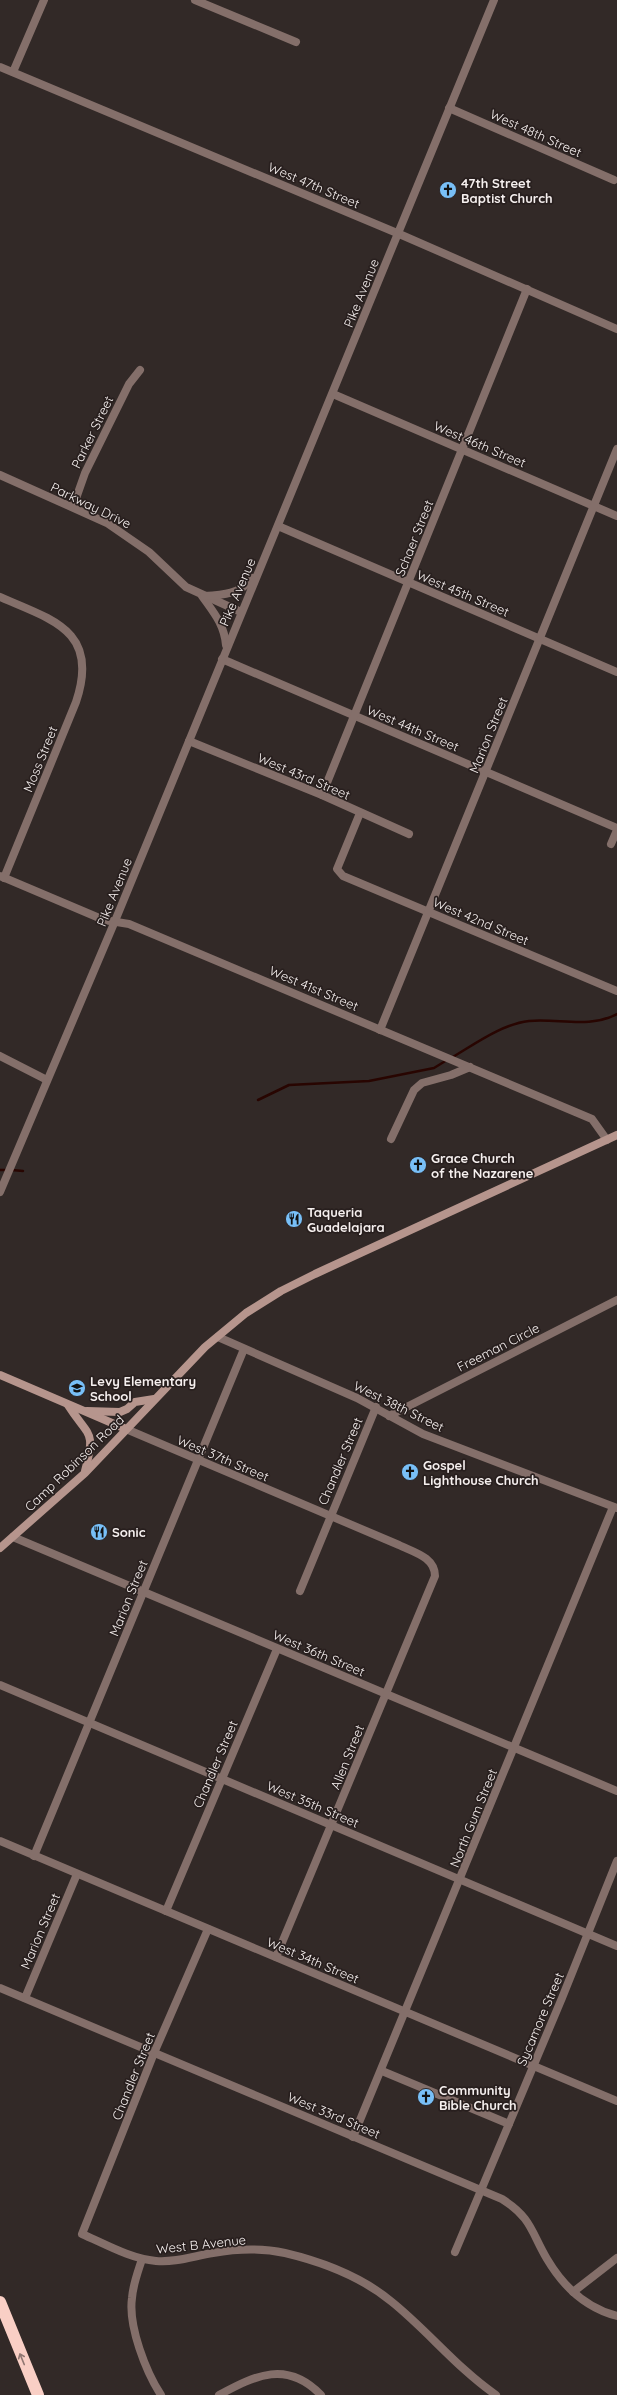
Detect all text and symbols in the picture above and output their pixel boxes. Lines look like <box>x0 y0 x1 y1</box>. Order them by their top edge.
street label: West 48th Street <box>488 106 584 160</box>
street label: West 47th Street <box>266 159 362 211</box>
place label: 47th Street Baptist Church <box>461 175 553 206</box>
church icon: 47th Street Baptist Church <box>438 180 458 200</box>
street label: Pike Avenue <box>340 256 382 330</box>
street label: Parker Street <box>68 393 116 471</box>
street label: West 46th Street <box>432 417 528 471</box>
street label: Parkway Drive <box>48 479 134 531</box>
street label: Schaer Street <box>391 498 437 578</box>
street label: Pike Avenue <box>215 555 259 629</box>
street label: West 45th Street <box>414 566 512 620</box>
street label: Marion Street <box>465 695 511 775</box>
street label: West 44th Street <box>365 701 461 755</box>
street label: Moss Street <box>19 724 61 794</box>
street label: West 43rd Street <box>255 749 353 803</box>
street label: Pike Avenue <box>93 855 135 929</box>
street label: West 42nd Street <box>431 894 531 948</box>
street label: West 41st Street <box>267 962 361 1014</box>
place label: Grace Church of the Nazarene <box>431 1150 534 1181</box>
church icon: Grace Church of the Nazarene <box>408 1155 428 1175</box>
place label: Taqueria Guadelajara <box>307 1204 385 1235</box>
restaurant icon: Taqueria Guadelajara <box>284 1209 304 1229</box>
street label: Freeman Circle <box>454 1319 542 1375</box>
place label: Levy Elementary School <box>90 1373 196 1404</box>
street label: West 38th Street <box>351 1377 447 1435</box>
school or university icon: Levy Elementary School <box>67 1378 87 1398</box>
street label: Camp Robinson Road <box>21 1412 127 1514</box>
street label: Chandler Street <box>314 1415 366 1507</box>
street label: West 37th Street <box>175 1431 271 1485</box>
place label: Gospel Lighthouse Church <box>423 1457 539 1488</box>
church icon: Gospel Lighthouse Church <box>400 1462 420 1482</box>
restaurant icon: Sonic <box>89 1522 109 1542</box>
place label: Sonic <box>112 1524 146 1540</box>
street label: Marion Street <box>105 1558 151 1638</box>
street label: West 36th Street <box>271 1626 367 1680</box>
street label: Chandler Street <box>189 1718 241 1810</box>
street label: Allen Street <box>327 1722 367 1792</box>
street label: North Gum Street <box>446 1766 500 1870</box>
street label: West 35th Street <box>265 1777 361 1831</box>
street label: Marion Street <box>17 1891 63 1971</box>
street label: West 34th Street <box>265 1933 361 1987</box>
street label: Sycamore Street <box>513 1970 567 2068</box>
street label: Chandler Street <box>108 2030 158 2122</box>
place label: Community Bible Church <box>439 2082 517 2113</box>
church icon: Community Bible Church <box>416 2087 436 2107</box>
street label: West 33rd Street <box>285 2088 383 2142</box>
street label: West B Avenue <box>155 2231 247 2257</box>
one-way arrow <box>17 2354 25 2366</box>

